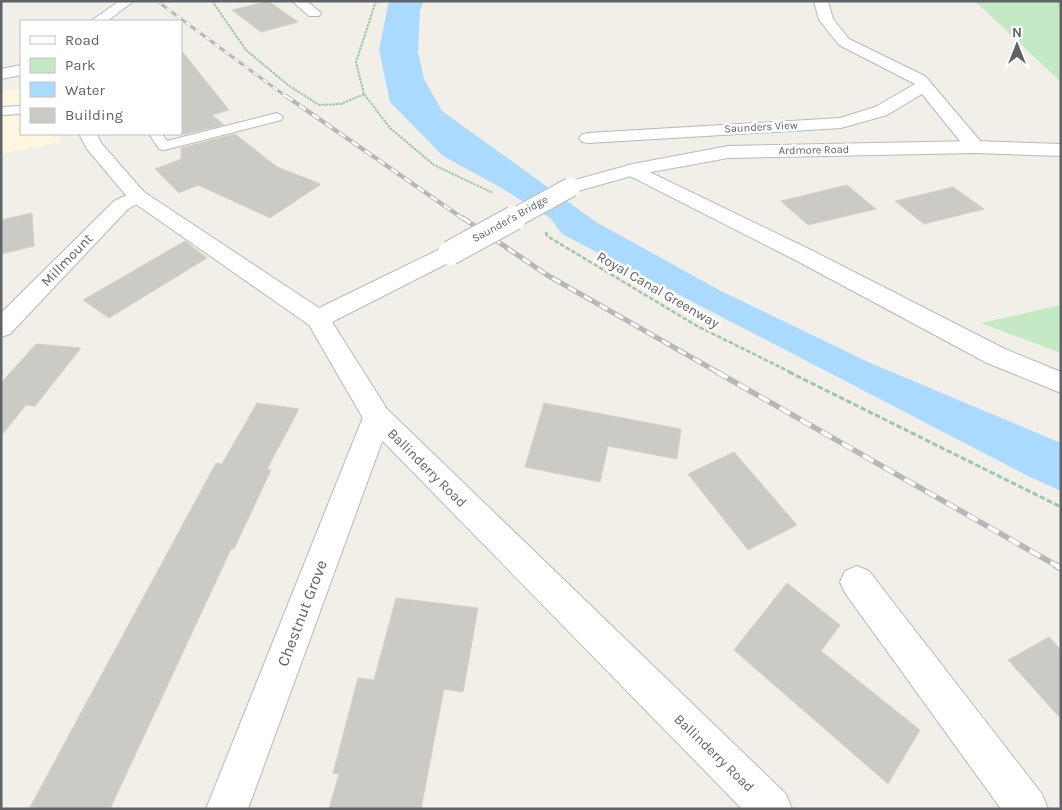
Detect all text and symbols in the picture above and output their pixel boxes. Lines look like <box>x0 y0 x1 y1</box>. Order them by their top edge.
legend <box>20 20 182 135</box>
north arrow <box>992 20 1042 70</box>
text: N <box>1012 24 1022 41</box>
text: Road <box>65 31 100 49</box>
text: Park <box>65 56 95 74</box>
text: Water <box>65 81 106 99</box>
text: Building <box>65 106 123 124</box>
street label: Saunders View <box>724 119 798 135</box>
street label: Ardmore Road <box>779 143 849 157</box>
street label: Saunder's Bridge <box>470 193 550 245</box>
street label: Millmount <box>38 230 96 290</box>
street label: Royal Canal Greenway <box>594 248 723 332</box>
street label: Ballinderry Road <box>384 425 470 511</box>
street label: Chestnut Grove <box>273 557 331 669</box>
street label: Ballinderry Road <box>670 711 758 795</box>

